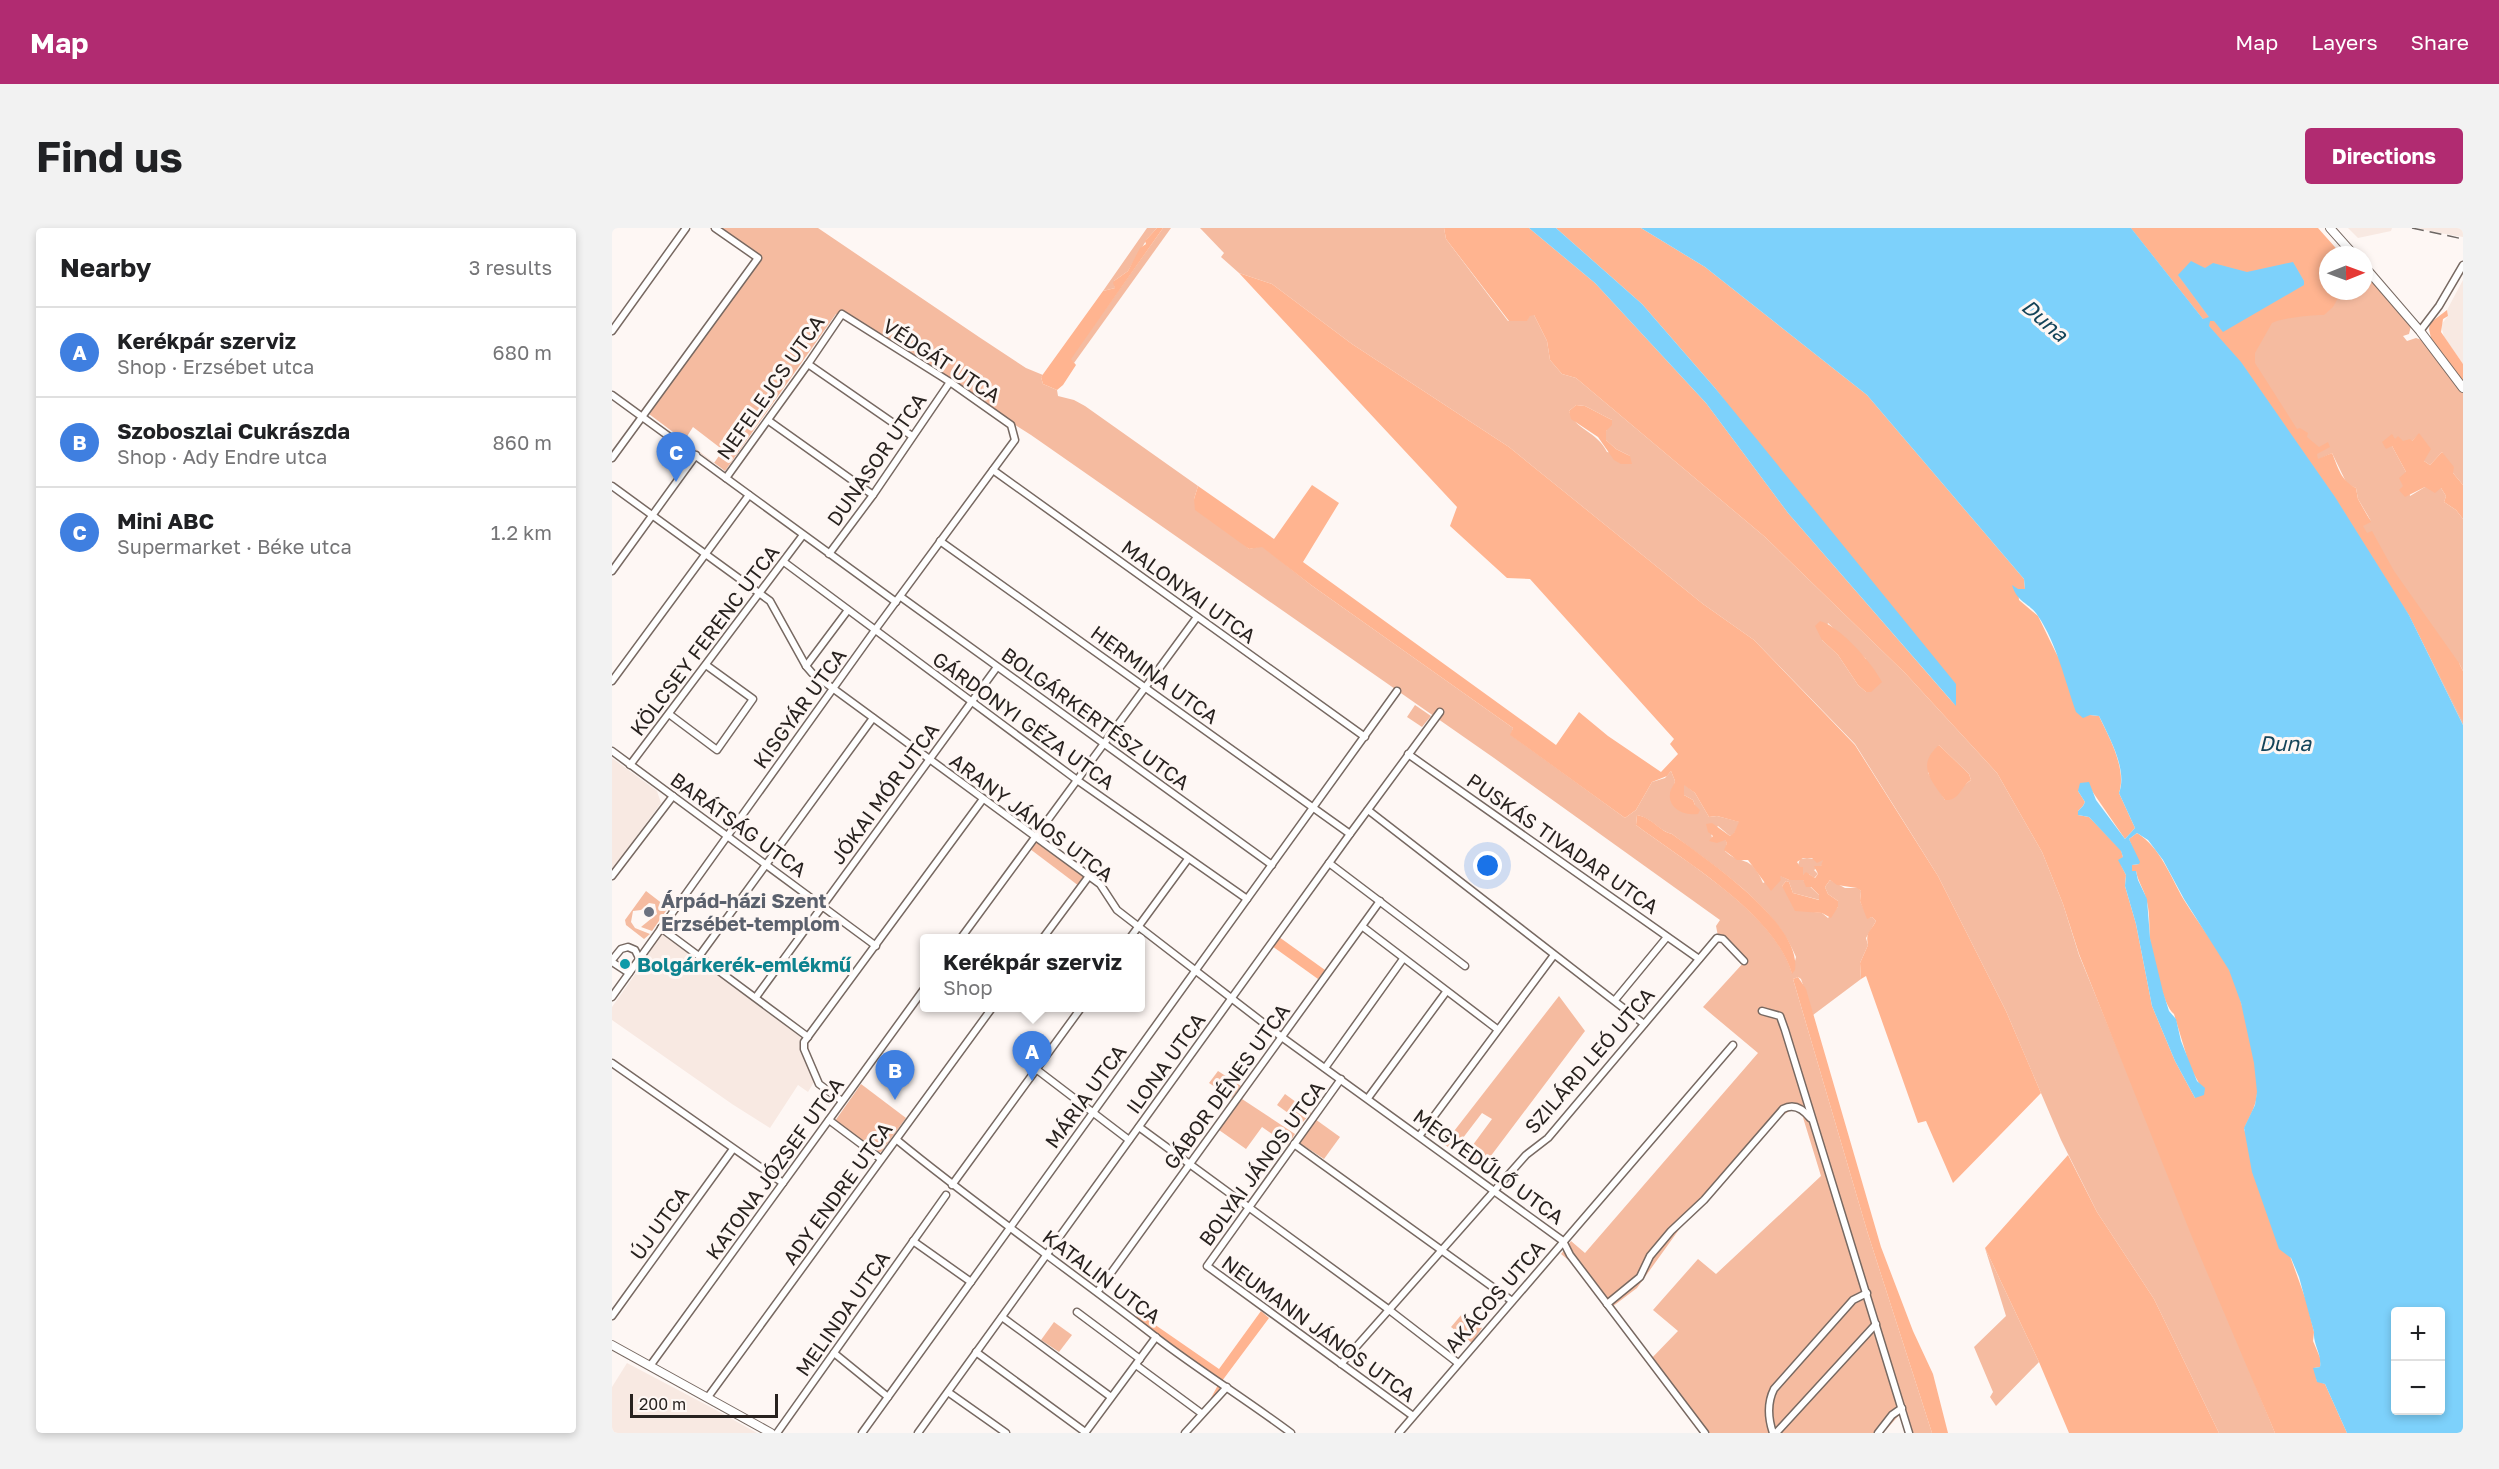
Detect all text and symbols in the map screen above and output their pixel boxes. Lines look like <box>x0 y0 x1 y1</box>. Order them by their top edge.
text: Map <box>30 26 88 59</box>
text: Map <box>2235 29 2278 55</box>
text: Layers <box>2311 29 2378 55</box>
text: Share <box>2411 29 2469 55</box>
button: Directions <box>2305 128 2463 184</box>
text: Find us <box>36 131 183 181</box>
north arrow <box>2319 246 2373 300</box>
text: Nearby <box>60 252 151 283</box>
text: 3 results <box>469 255 552 279</box>
water label: Duna <box>2017 293 2074 348</box>
street label: NEFELEJCS UTCA <box>711 310 829 464</box>
street label: VÉDGÁT UTCA <box>879 313 1005 407</box>
text: Kerékpár szerviz <box>117 327 296 354</box>
text: A <box>72 340 87 364</box>
text: 680 m <box>493 340 552 364</box>
text: Shop · Erzsébet utca <box>117 354 314 378</box>
street label: DUNASOR UTCA <box>821 388 931 530</box>
text: Szoboszlai Cukrászda <box>117 417 350 444</box>
text: B <box>72 430 87 454</box>
text: 860 m <box>493 430 552 454</box>
pin: C <box>656 432 696 482</box>
text: Shop · Ady Endre utca <box>117 444 327 468</box>
text: Mini ABC <box>117 507 214 534</box>
text: C <box>72 520 87 544</box>
text: 1.2 km <box>491 520 552 544</box>
text: Supermarket · Béke utca <box>117 534 352 558</box>
street label: MALONYAI UTCA <box>1117 534 1261 648</box>
street label: KÖLCSEY FERENC UTCA <box>625 540 783 740</box>
street label: HERMINA UTCA <box>1087 620 1223 728</box>
street label: BOLGÁRKERTÉSZ UTCA <box>997 642 1195 794</box>
street label: KISGYÁR UTCA <box>747 643 851 773</box>
street label: GÁRDONYI GÉZA UTCA <box>928 646 1120 794</box>
street label: JÓKAI MÓR UTCA <box>825 718 943 868</box>
water label: Duna <box>2259 730 2312 756</box>
street label: ARANY JÁNOS UTCA <box>946 748 1118 886</box>
street label: BARÁTSÁG UTCA <box>666 767 812 881</box>
street label: PUSKÁS TIVADAR UTCA <box>1463 768 1663 918</box>
your location <box>1473 851 1502 880</box>
place label: Árpád-házi Szent Erzsébet-templom <box>661 888 840 935</box>
marker: Árpád-házi Szent Erzsébet-templom <box>642 905 656 919</box>
popup <box>920 934 1145 1012</box>
text: Kerékpár szerviz <box>943 948 1122 975</box>
place label: Bolgárkerék-emlékmű <box>637 952 852 976</box>
marker: Bolgárkerék-emlékmű <box>618 957 632 971</box>
text: Shop <box>943 975 992 999</box>
street label: SZILÁRD LEÓ UTCA <box>1519 982 1659 1138</box>
street label: GÁBOR DÉNES UTCA <box>1158 999 1294 1173</box>
street label: ILONA UTCA <box>1120 1008 1210 1118</box>
pin: A <box>1012 1032 1052 1081</box>
street label: MÁRIA UTCA <box>1039 1040 1131 1152</box>
pin: B <box>876 1050 914 1100</box>
street label: KATONA JÓZSEF UTCA <box>700 1072 848 1264</box>
street label: BOLYAI JÁNOS UTCA <box>1193 1076 1329 1250</box>
street label: MEGYEDŰLŐ UTCA <box>1409 1103 1569 1229</box>
street label: ADY ENDRE UTCA <box>777 1117 897 1269</box>
street label: ÚJ UTCA <box>625 1182 693 1264</box>
street label: KATALIN UTCA <box>1038 1224 1166 1328</box>
street label: AKÁCOS UTCA <box>1439 1235 1549 1357</box>
street label: MELINDA UTCA <box>790 1246 894 1380</box>
street label: NEUMANN JÁNOS UTCA <box>1218 1250 1420 1406</box>
map controls <box>2391 1307 2445 1415</box>
button: + <box>2391 1307 2445 1361</box>
button: − <box>2391 1361 2445 1415</box>
scale bar <box>630 1391 778 1418</box>
text: 200 m <box>639 1394 686 1414</box>

